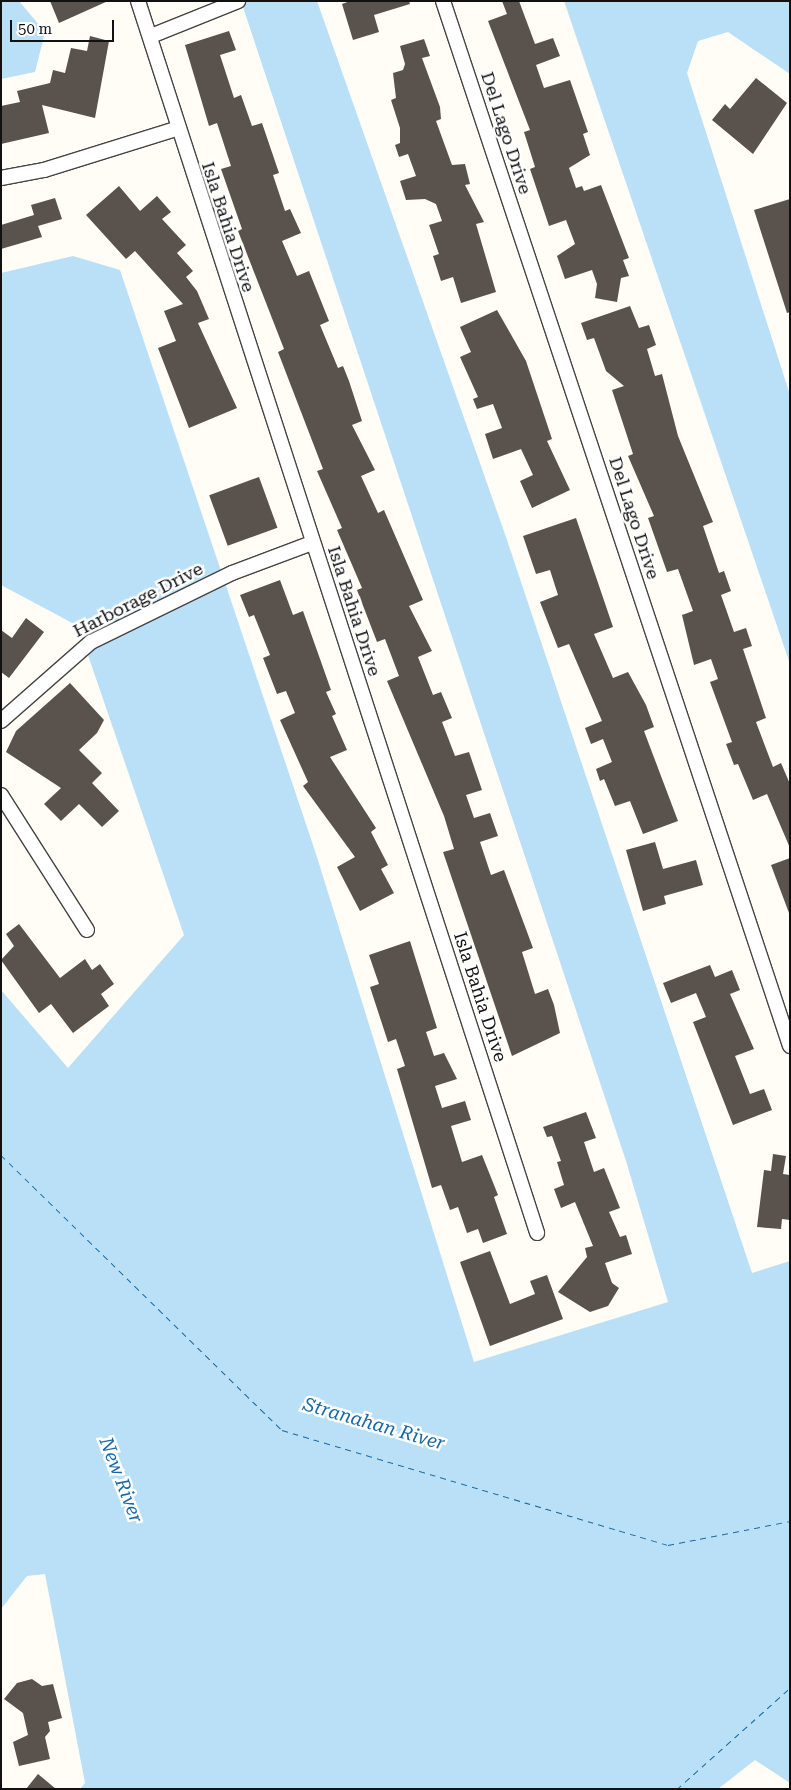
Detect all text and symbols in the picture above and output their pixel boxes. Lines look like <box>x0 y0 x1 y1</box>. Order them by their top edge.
scale bar <box>12 10 116 42</box>
text: 50 m <box>18 20 52 38</box>
street label: Del Lago Drive <box>476 69 536 197</box>
street label: Isla Bahia Drive <box>197 159 259 295</box>
street label: Del Lago Drive <box>604 454 664 582</box>
street label: Isla Bahia Drive <box>323 543 385 679</box>
street label: Harborage Drive <box>69 558 207 642</box>
street label: Isla Bahia Drive <box>449 929 511 1065</box>
water label: Stranahan River <box>301 1393 447 1455</box>
water label: New River <box>94 1434 148 1526</box>

